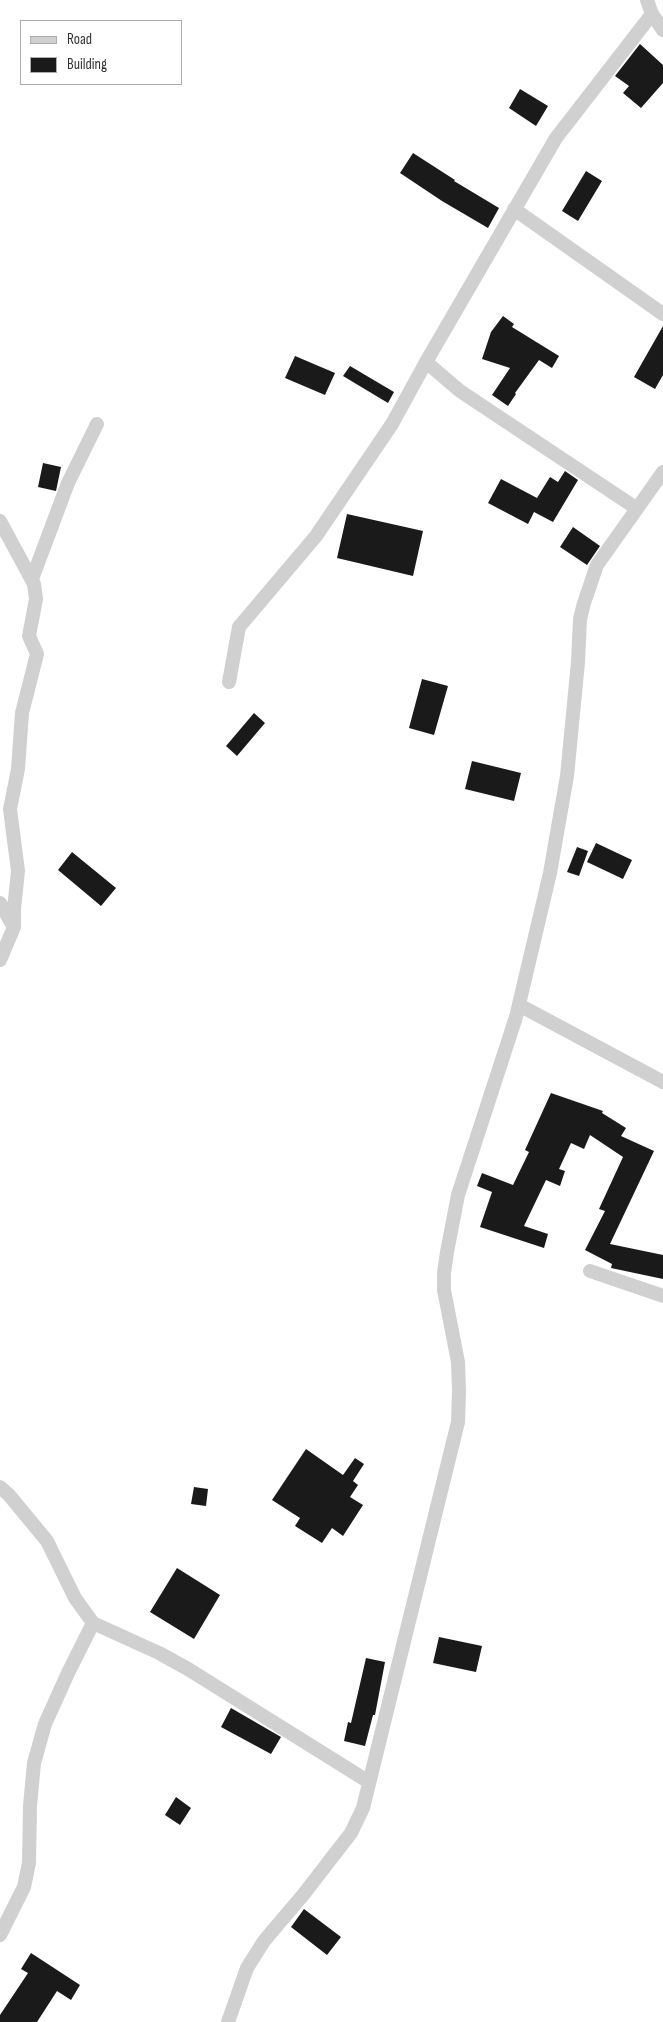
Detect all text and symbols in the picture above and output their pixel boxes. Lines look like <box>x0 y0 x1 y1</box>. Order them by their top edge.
legend <box>20 20 182 85</box>
text: Road <box>67 30 92 49</box>
text: Building <box>67 55 107 74</box>

